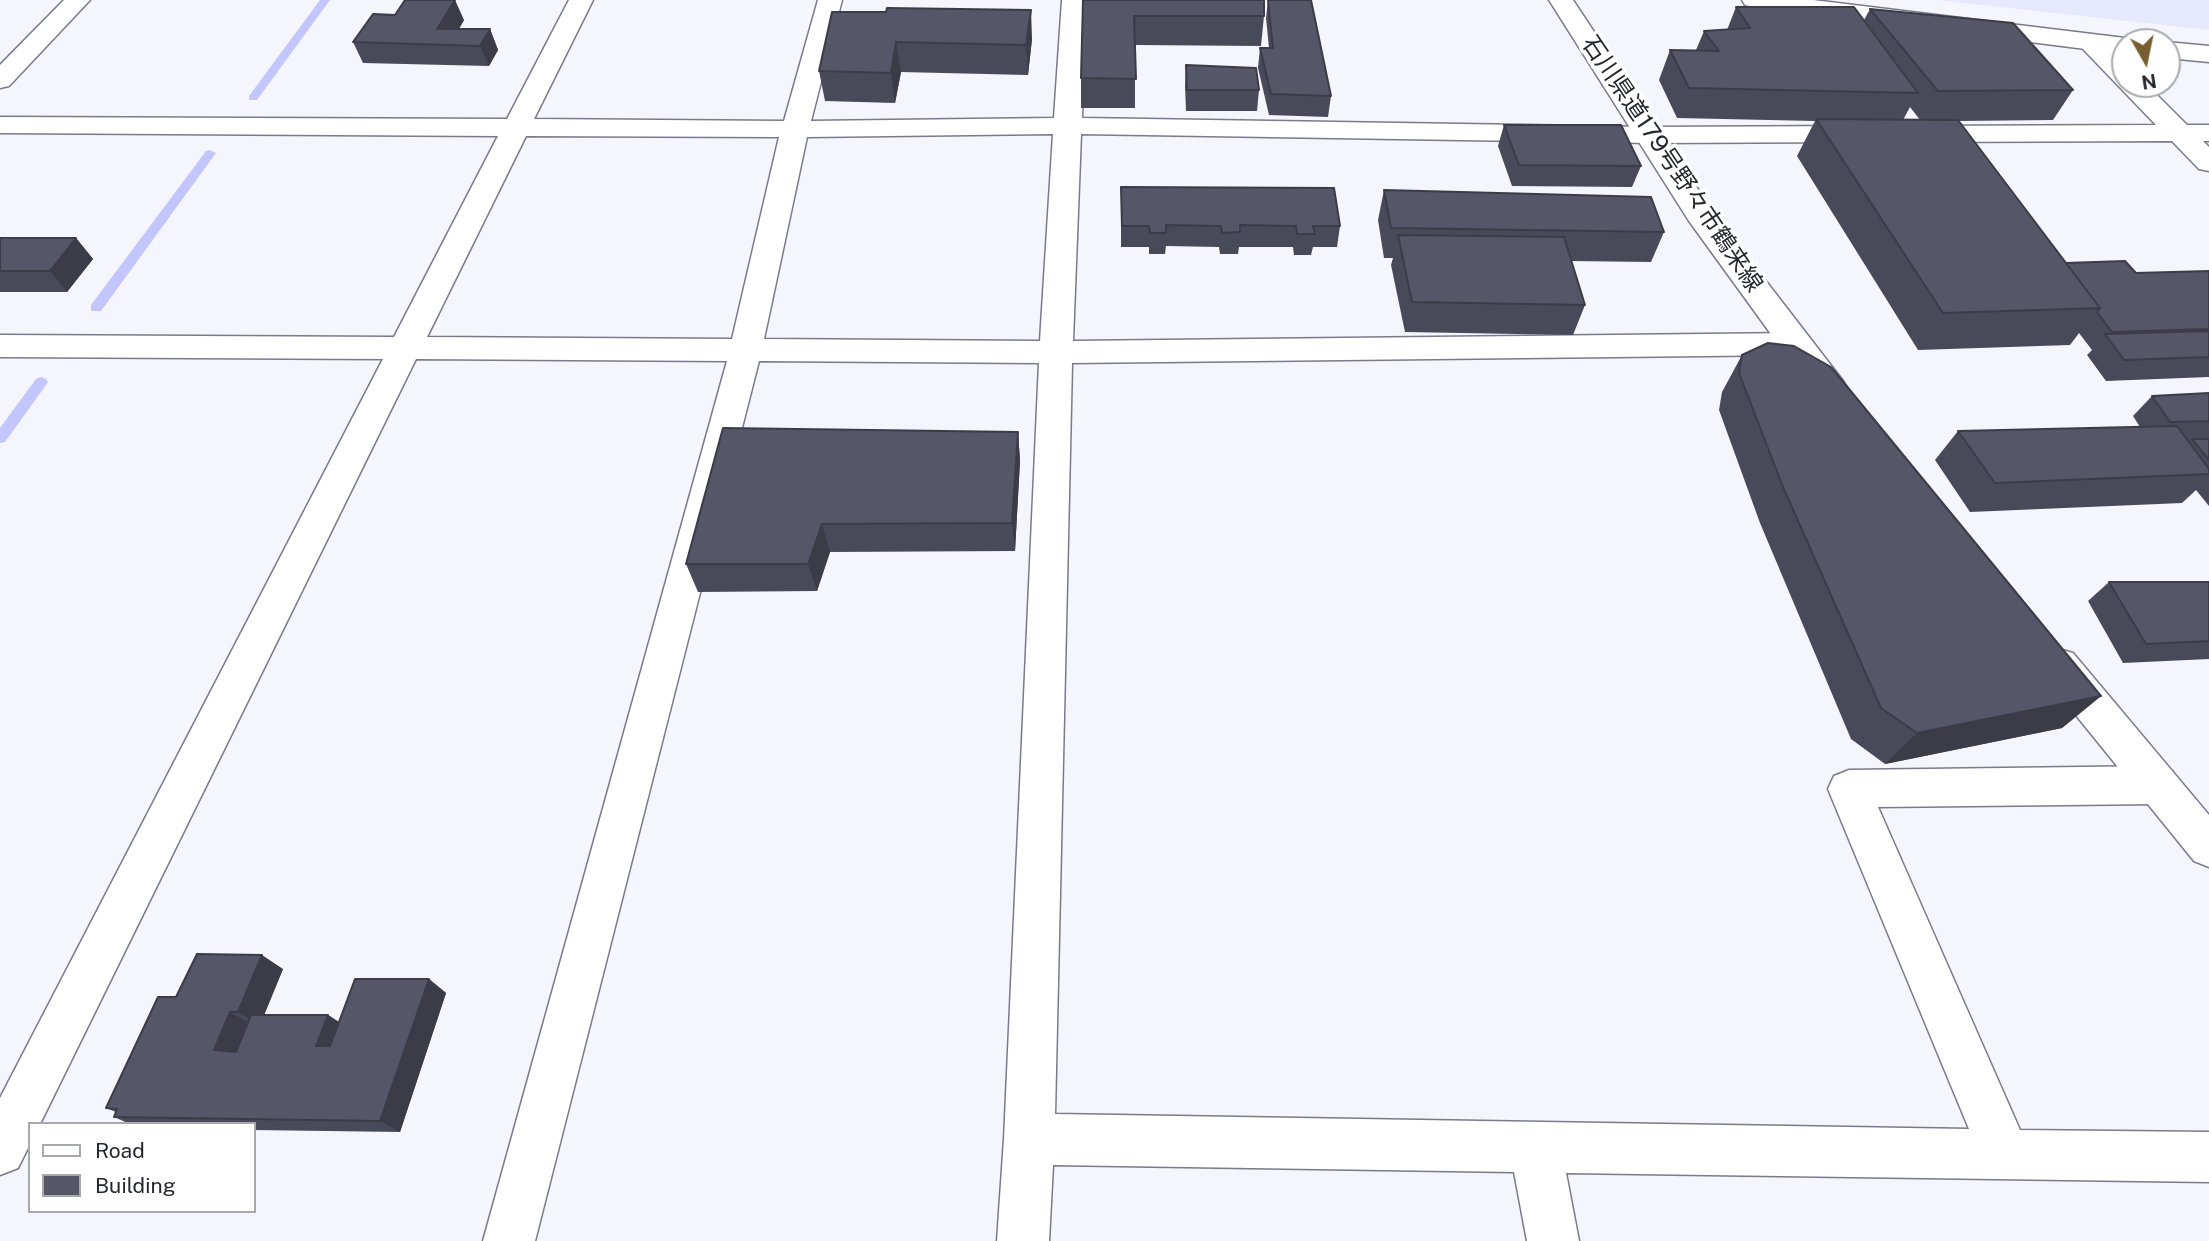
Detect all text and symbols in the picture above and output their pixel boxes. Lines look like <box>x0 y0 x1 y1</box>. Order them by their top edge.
north arrow <box>2111 28 2181 98</box>
street label: 石川県道179号野々市鶴来線 <box>1575 30 1769 298</box>
text: N <box>2140 70 2158 94</box>
legend <box>28 1122 256 1213</box>
text: Road <box>95 1138 145 1163</box>
text: Building <box>95 1173 176 1198</box>

